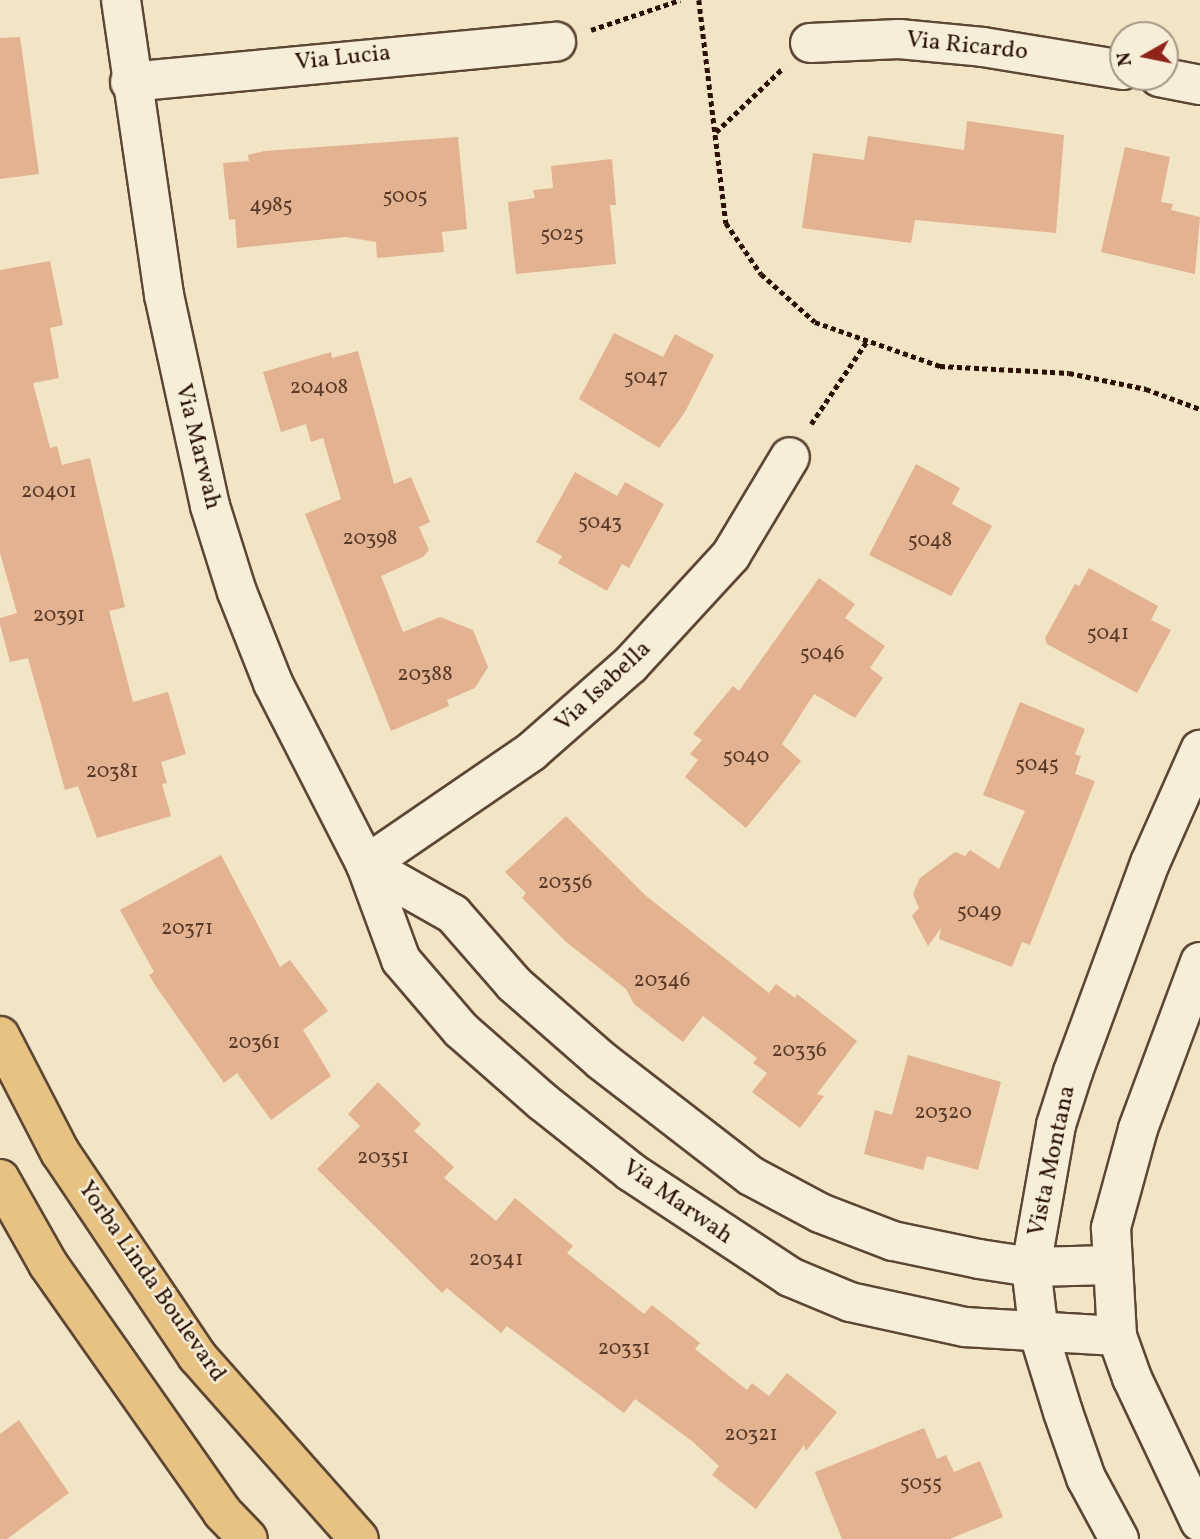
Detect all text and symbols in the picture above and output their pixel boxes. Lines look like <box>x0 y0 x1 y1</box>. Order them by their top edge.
north arrow <box>1109 21 1179 91</box>
street label: Via Ricardo <box>905 26 1029 68</box>
street label: Via Lucia <box>294 40 392 78</box>
text: N <box>1111 50 1139 68</box>
house number: 5005 <box>382 184 428 210</box>
house number: 4985 <box>249 193 293 219</box>
house number: 5025 <box>540 222 584 248</box>
house number: 5047 <box>624 365 668 391</box>
house number: 20408 <box>290 375 348 401</box>
street label: Via Marwah <box>167 381 227 513</box>
house number: 20401 <box>21 479 77 505</box>
house number: 5043 <box>578 510 622 536</box>
house number: 20398 <box>342 526 398 552</box>
house number: 5048 <box>908 528 952 554</box>
house number: 20391 <box>33 603 85 629</box>
house number: 5041 <box>1087 621 1129 647</box>
street label: Via Isabella <box>550 635 658 739</box>
house number: 5046 <box>800 641 844 667</box>
house number: 20388 <box>397 662 453 688</box>
house number: 5040 <box>723 744 769 770</box>
house number: 5045 <box>1015 752 1059 778</box>
house number: 20381 <box>86 759 138 785</box>
house number: 20356 <box>538 870 592 896</box>
house number: 5049 <box>957 899 1001 925</box>
house number: 20371 <box>161 916 213 942</box>
house number: 20346 <box>634 968 690 994</box>
house number: 20361 <box>228 1030 280 1056</box>
house number: 20336 <box>771 1038 827 1064</box>
street label: Vista Montana <box>1023 1083 1083 1239</box>
house number: 20320 <box>914 1100 972 1126</box>
house number: 20351 <box>357 1145 409 1171</box>
street label: Via Marwah <box>616 1154 738 1252</box>
street label: Yorba Linda Boulevard <box>71 1176 231 1388</box>
house number: 20341 <box>469 1247 523 1273</box>
house number: 20331 <box>598 1336 650 1362</box>
house number: 20321 <box>724 1422 778 1448</box>
house number: 5055 <box>900 1471 942 1497</box>

